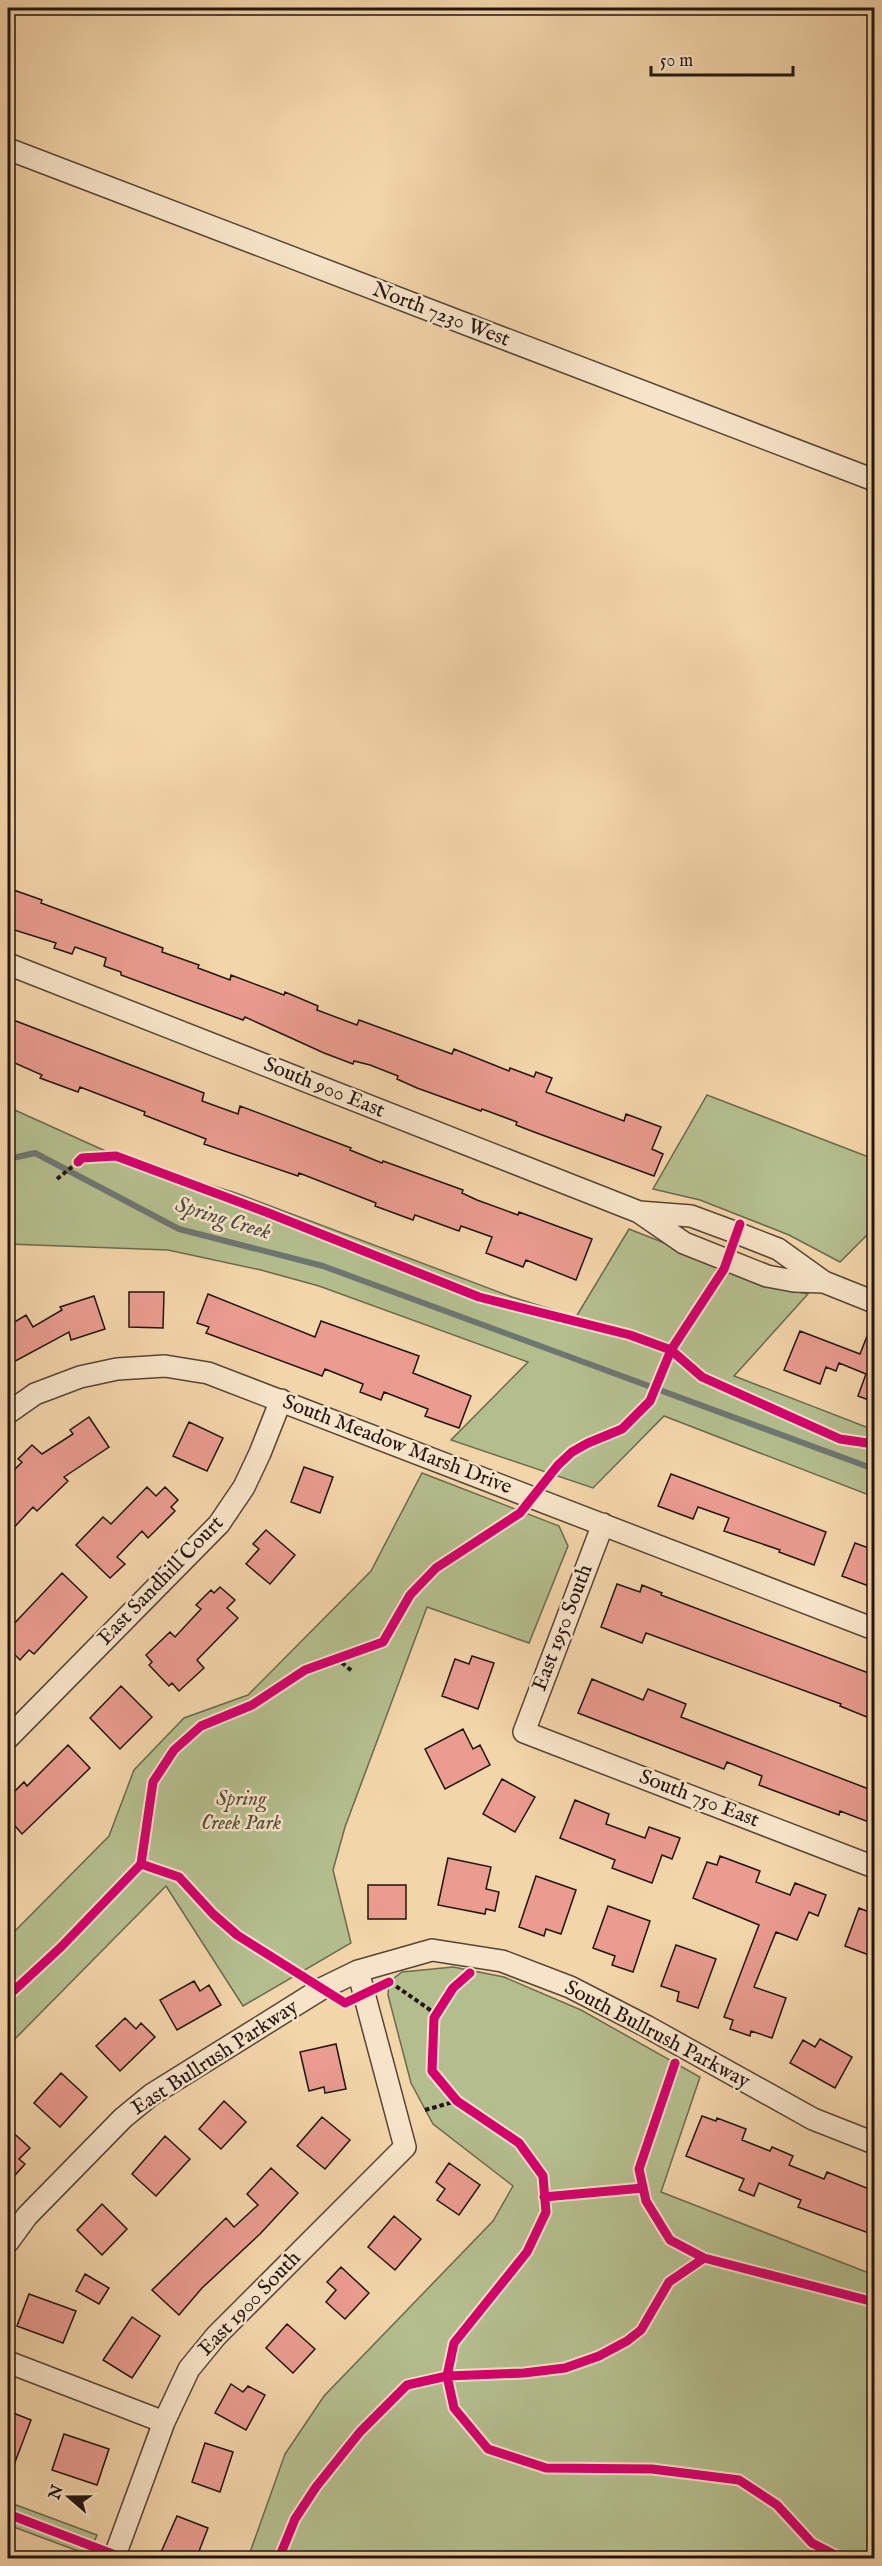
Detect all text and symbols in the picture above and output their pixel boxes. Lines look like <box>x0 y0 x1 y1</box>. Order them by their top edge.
scale bar <box>651 39 794 77</box>
text: 50 m <box>660 50 693 73</box>
street label: North 7230 West <box>368 276 514 354</box>
street label: South 900 East <box>259 1051 389 1125</box>
water label: Spring Creek <box>172 1191 274 1247</box>
street label: South Meadow Marsh Drive <box>279 1389 516 1501</box>
street label: East Sandhill Court <box>92 1510 230 1652</box>
street label: East 1950 South <box>526 1561 600 1695</box>
street label: South 750 East <box>635 1764 763 1834</box>
park label: Spring Creek Park <box>201 1786 282 1837</box>
street label: South Bullrush Parkway <box>559 1975 755 2096</box>
street label: East Bullrush Parkway <box>126 1994 304 2122</box>
street label: East 1900 South <box>193 2246 307 2362</box>
north arrow <box>39 2467 99 2527</box>
text: N <box>45 2482 69 2503</box>

